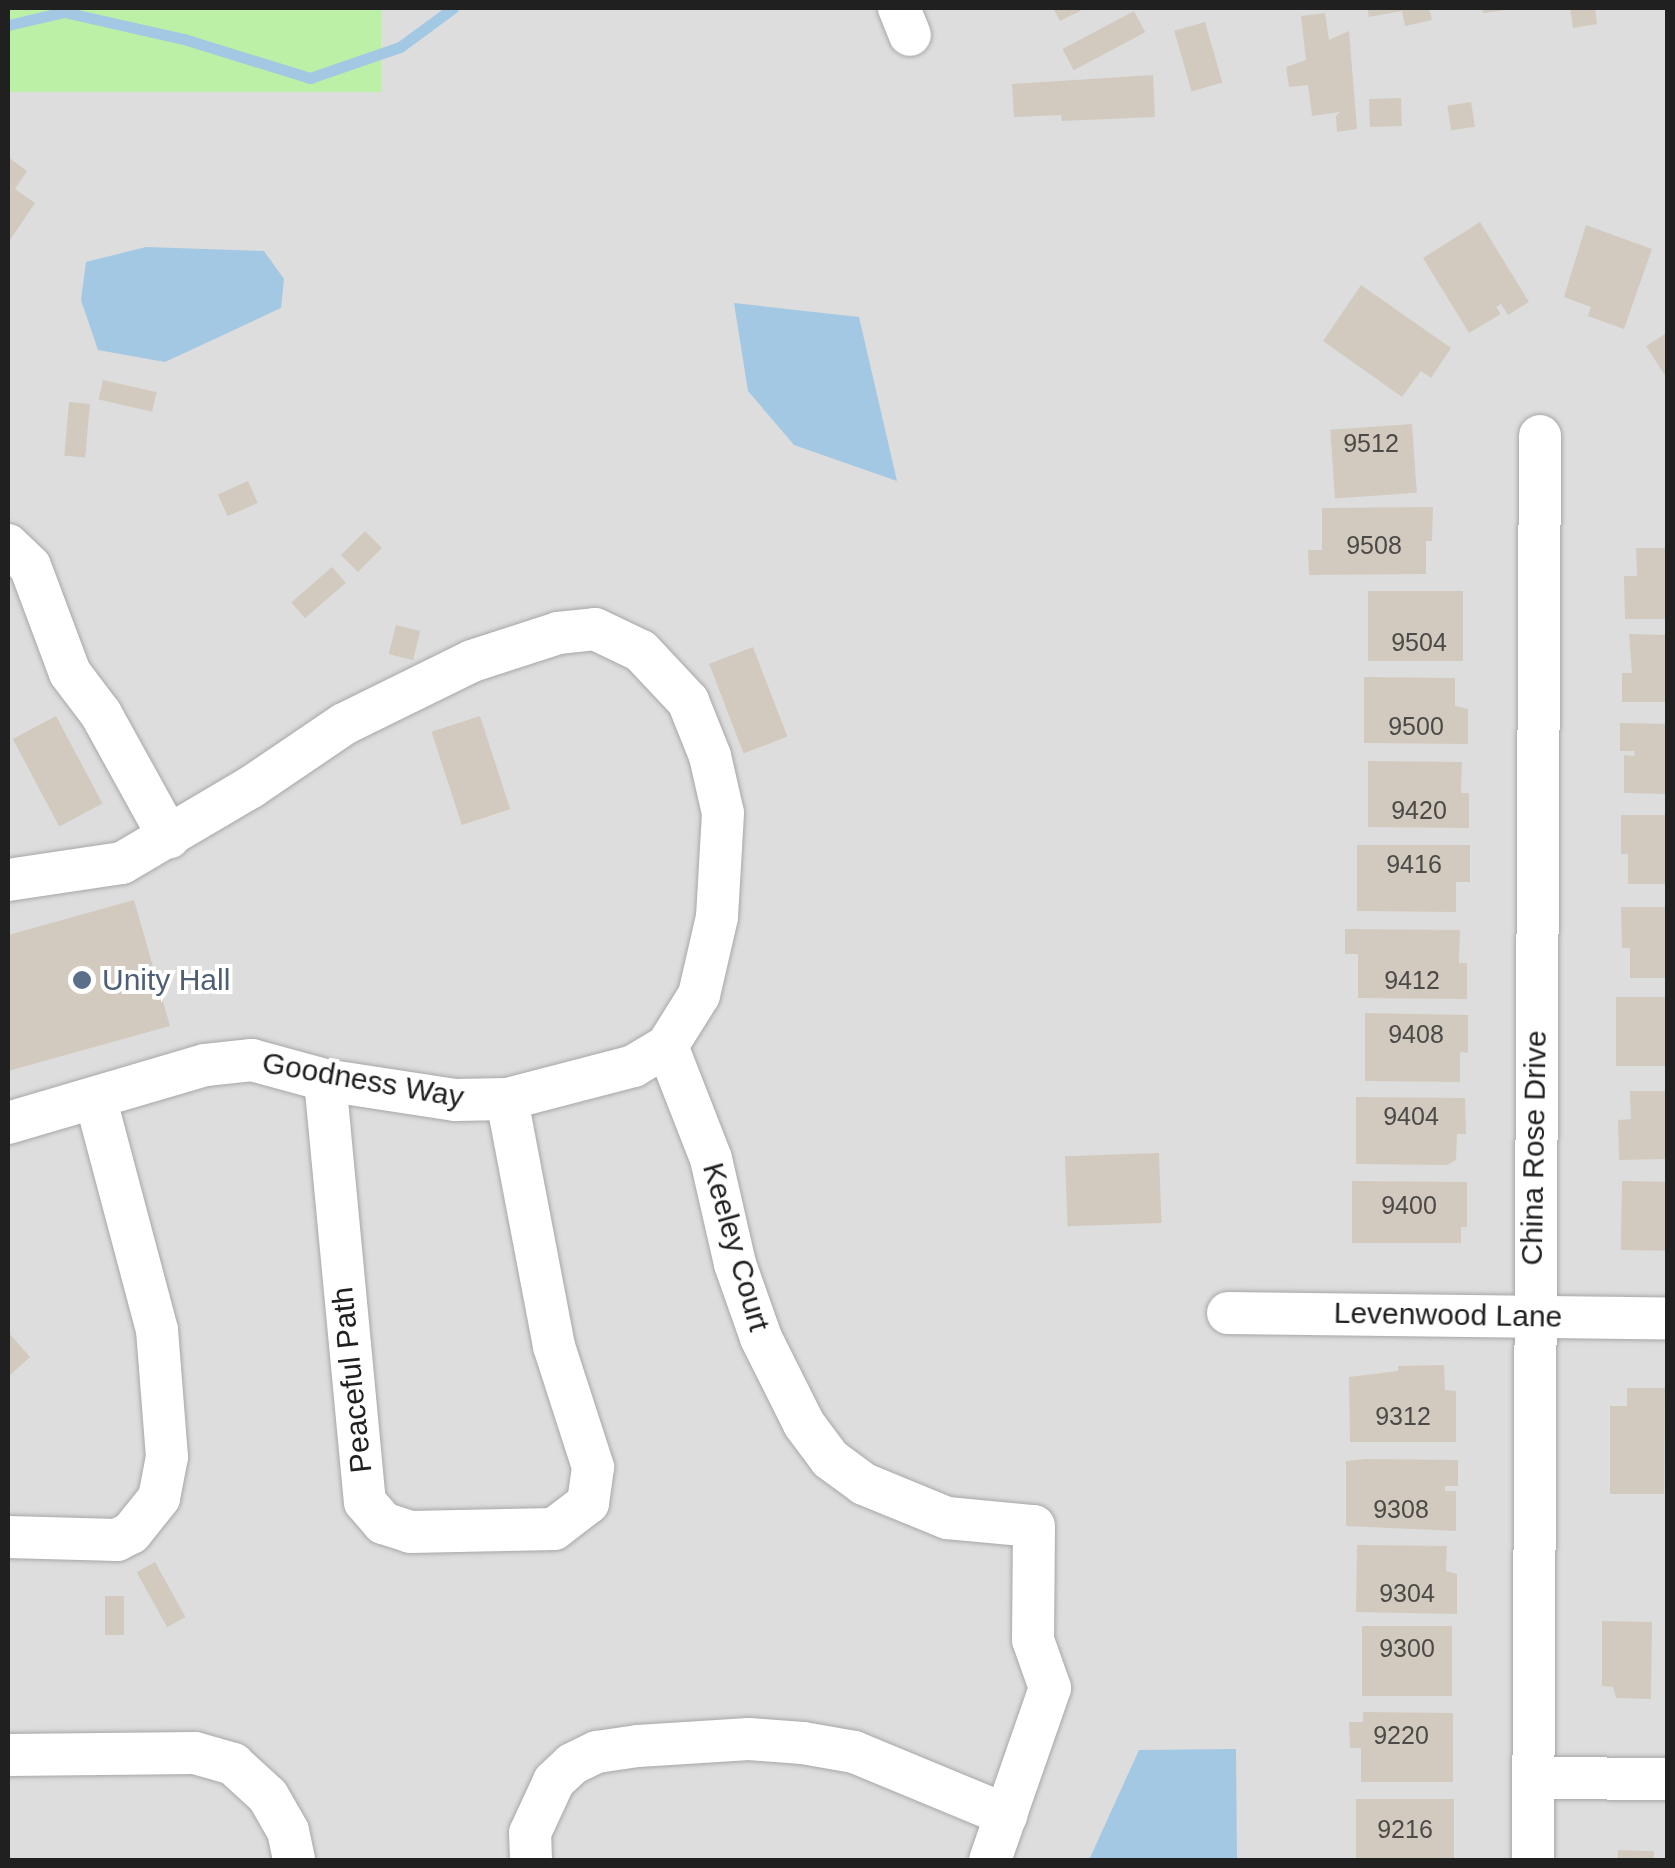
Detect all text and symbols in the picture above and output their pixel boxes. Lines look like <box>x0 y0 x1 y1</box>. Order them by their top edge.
house number: 9512 <box>1343 428 1399 458</box>
house number: 9508 <box>1346 530 1402 560</box>
house number: 9504 <box>1391 627 1447 657</box>
house number: 9500 <box>1388 711 1444 741</box>
house number: 9420 <box>1391 795 1447 825</box>
house number: 9416 <box>1386 849 1442 879</box>
place label: Unity Hall <box>102 962 230 998</box>
house number: 9412 <box>1384 965 1440 995</box>
marker: Unity Hall <box>71 969 93 991</box>
house number: 9408 <box>1388 1019 1444 1049</box>
street label: China Rose Drive <box>1514 1030 1554 1266</box>
street label: Goodness Way <box>259 1045 467 1115</box>
house number: 9404 <box>1383 1101 1439 1131</box>
street label: Keeley Court <box>695 1159 777 1335</box>
house number: 9400 <box>1381 1190 1437 1220</box>
street label: Peaceful Path <box>324 1285 380 1475</box>
street label: Levenwood Lane <box>1333 1295 1563 1335</box>
house number: 9312 <box>1375 1401 1431 1431</box>
house number: 9308 <box>1373 1494 1429 1524</box>
house number: 9304 <box>1379 1578 1435 1608</box>
house number: 9300 <box>1379 1633 1435 1663</box>
house number: 9220 <box>1373 1720 1429 1750</box>
house number: 9216 <box>1377 1814 1433 1844</box>

